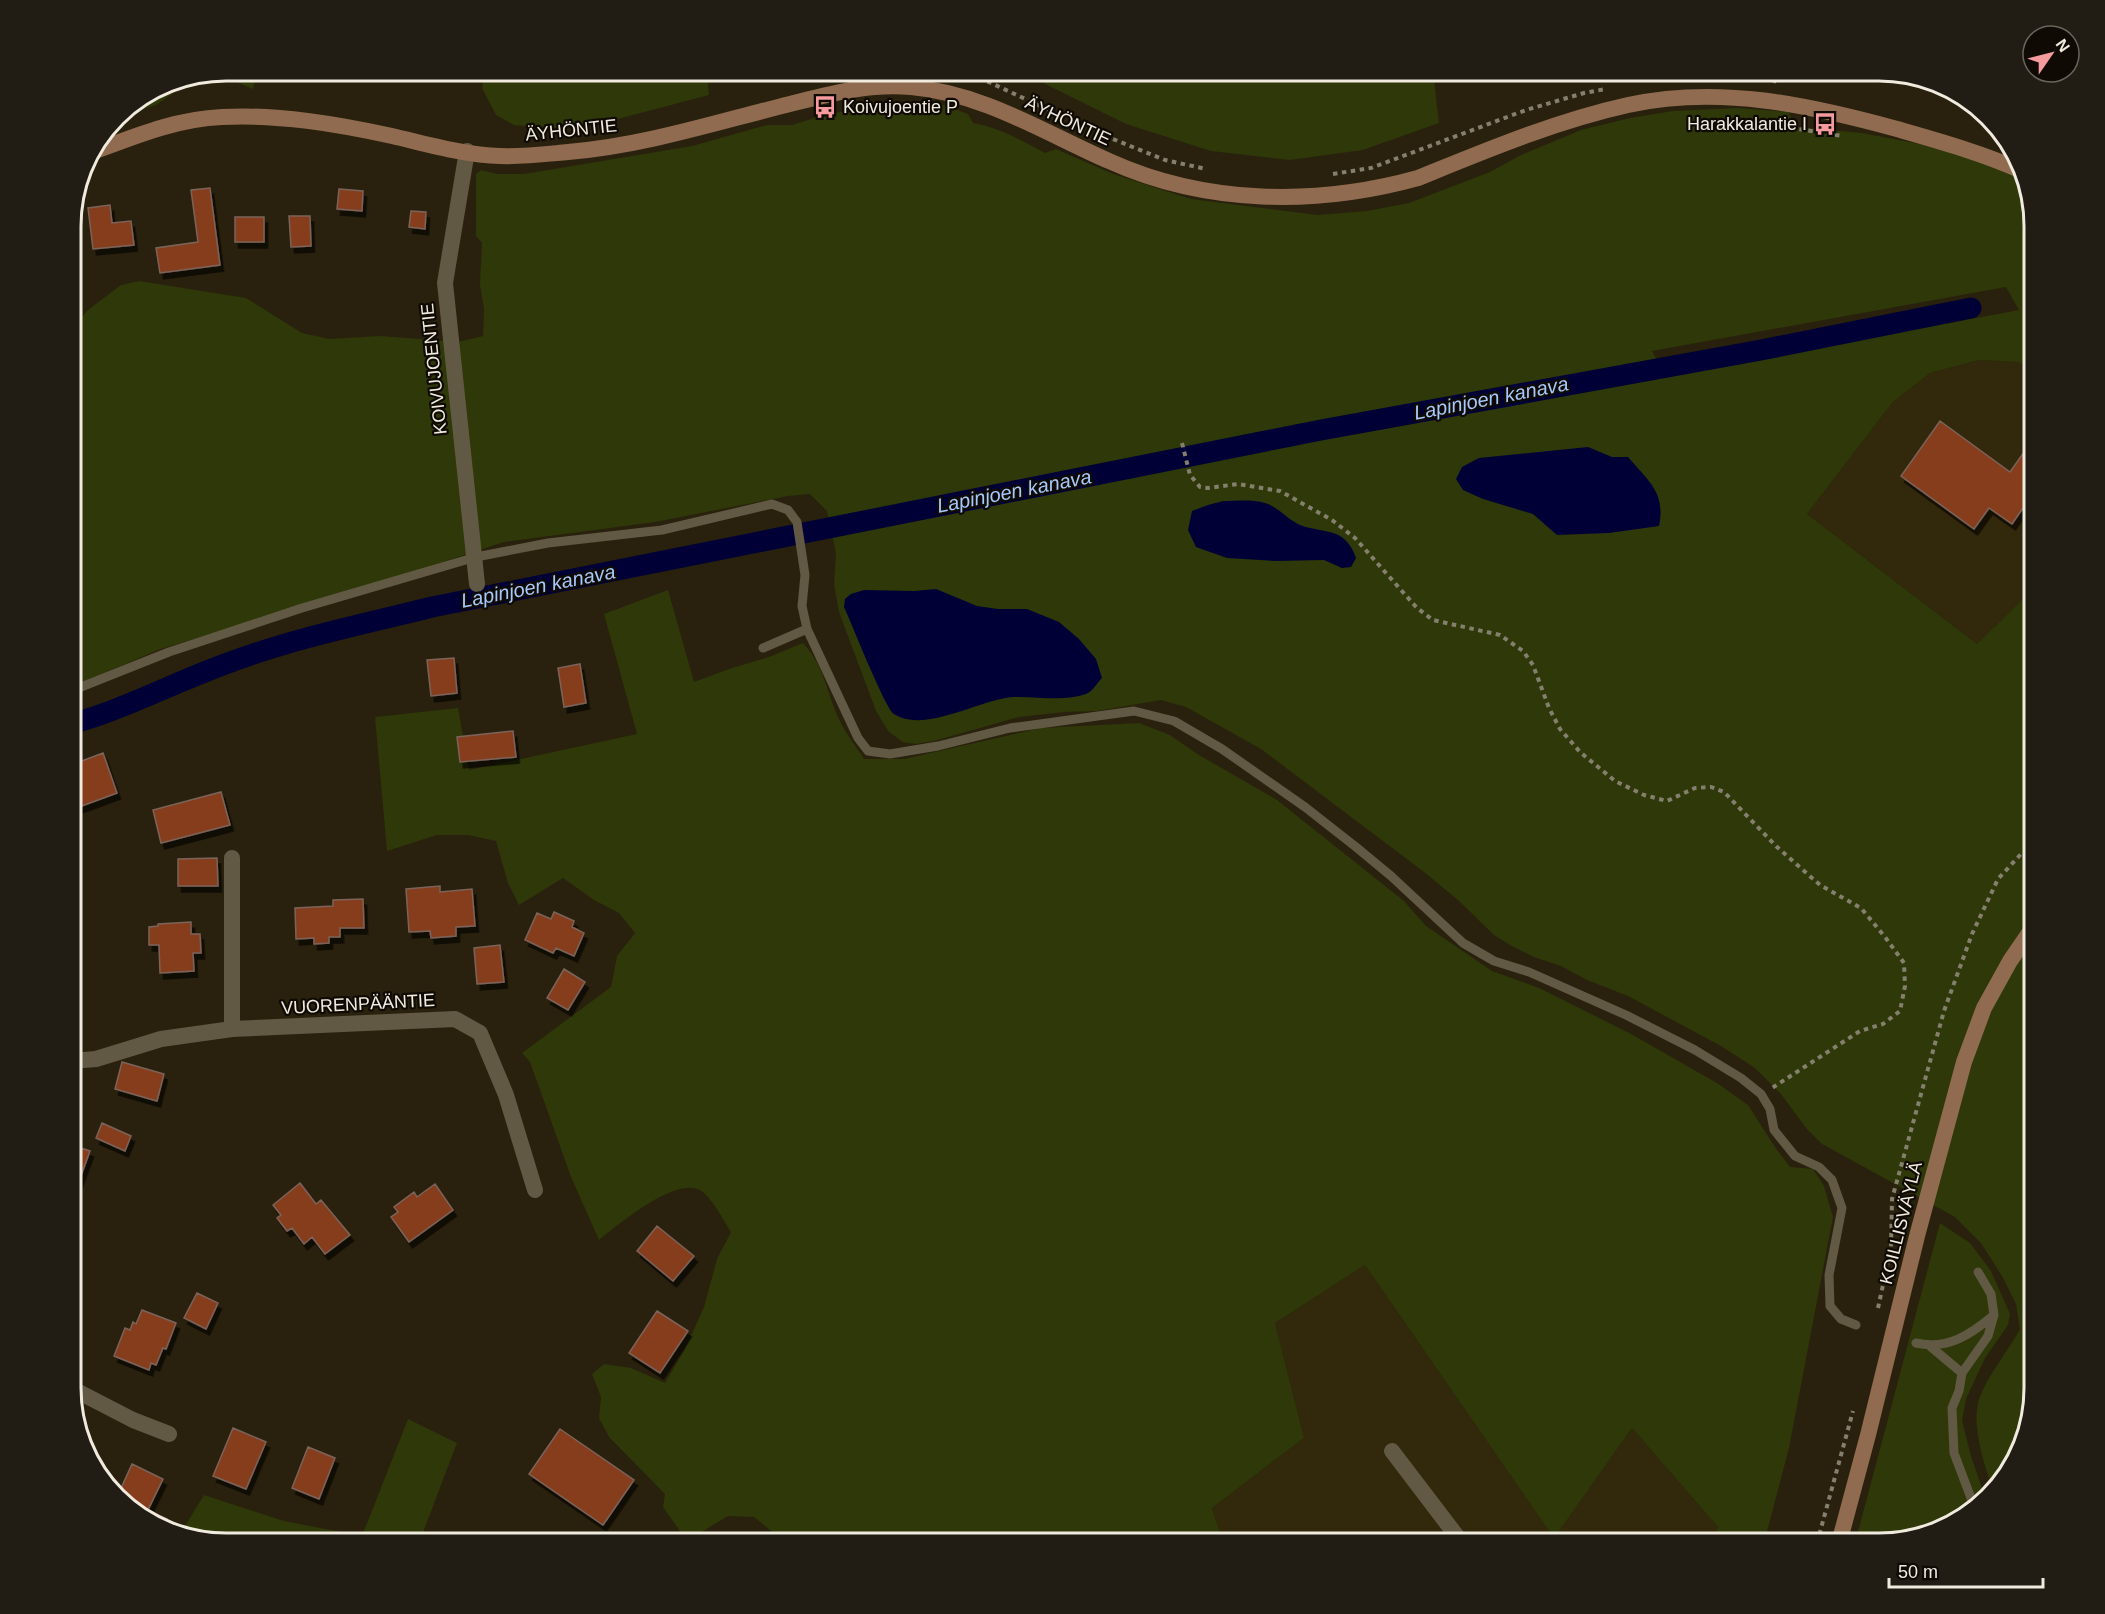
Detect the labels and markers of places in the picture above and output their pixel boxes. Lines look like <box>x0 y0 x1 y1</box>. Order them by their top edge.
bus stop icon: Koivujoentie P <box>812 94 838 120</box>
place label: Koivujoentie P <box>843 97 958 117</box>
bus stop icon: Harakkalantie I <box>1812 111 1838 137</box>
place label: Harakkalantie I <box>1687 114 1807 134</box>

